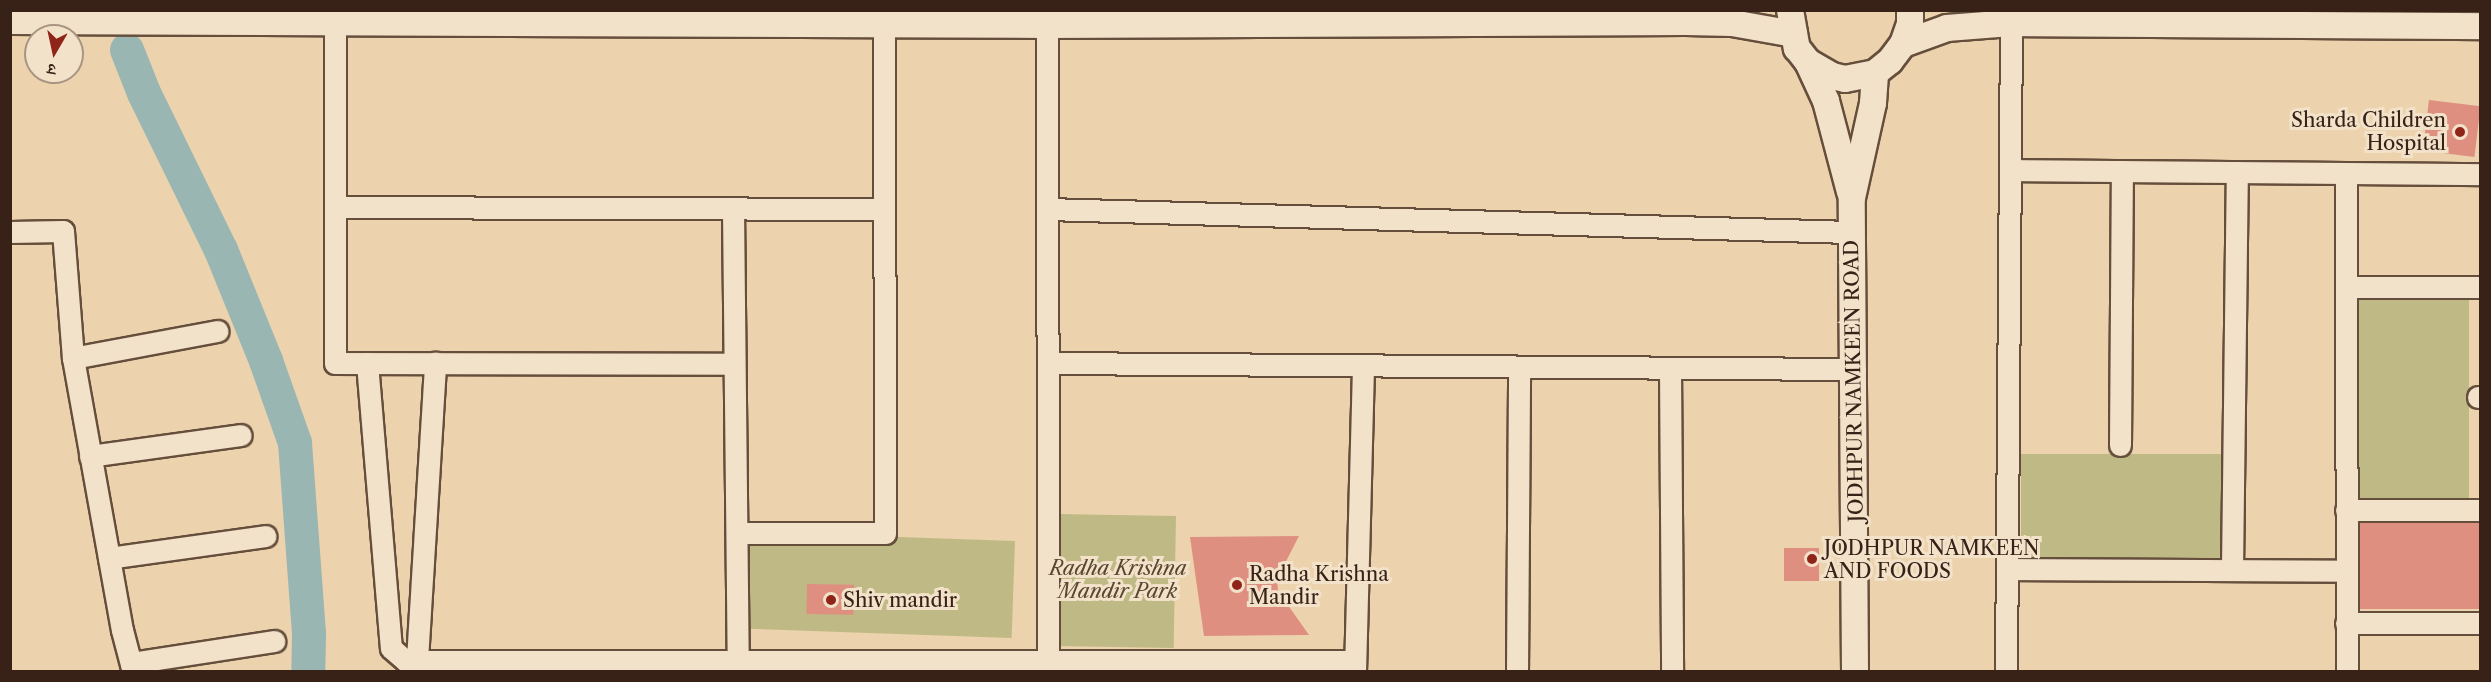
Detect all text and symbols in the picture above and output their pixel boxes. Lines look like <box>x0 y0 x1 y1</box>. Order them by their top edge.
north arrow <box>24 24 84 84</box>
text: उ <box>46 59 57 80</box>
place label: Sharda Children Hospital <box>2291 108 2446 155</box>
marker: Sharda Children Hospital <box>2451 123 2469 141</box>
street label: JODHPUR NAMKEEN ROAD <box>1840 239 1868 523</box>
place label: JODHPUR NAMKEEN AND FOODS <box>1824 536 2040 583</box>
marker: JODHPUR NAMKEEN AND FOODS <box>1805 552 1819 566</box>
park label: Radha Krishna Mandir Park <box>1049 557 1187 604</box>
place label: Radha Krishna Mandir <box>1249 562 1389 609</box>
marker: Radha Krishna Mandir <box>1230 578 1244 592</box>
place label: Shiv mandir <box>843 588 958 612</box>
marker: Shiv mandir <box>824 593 838 607</box>

